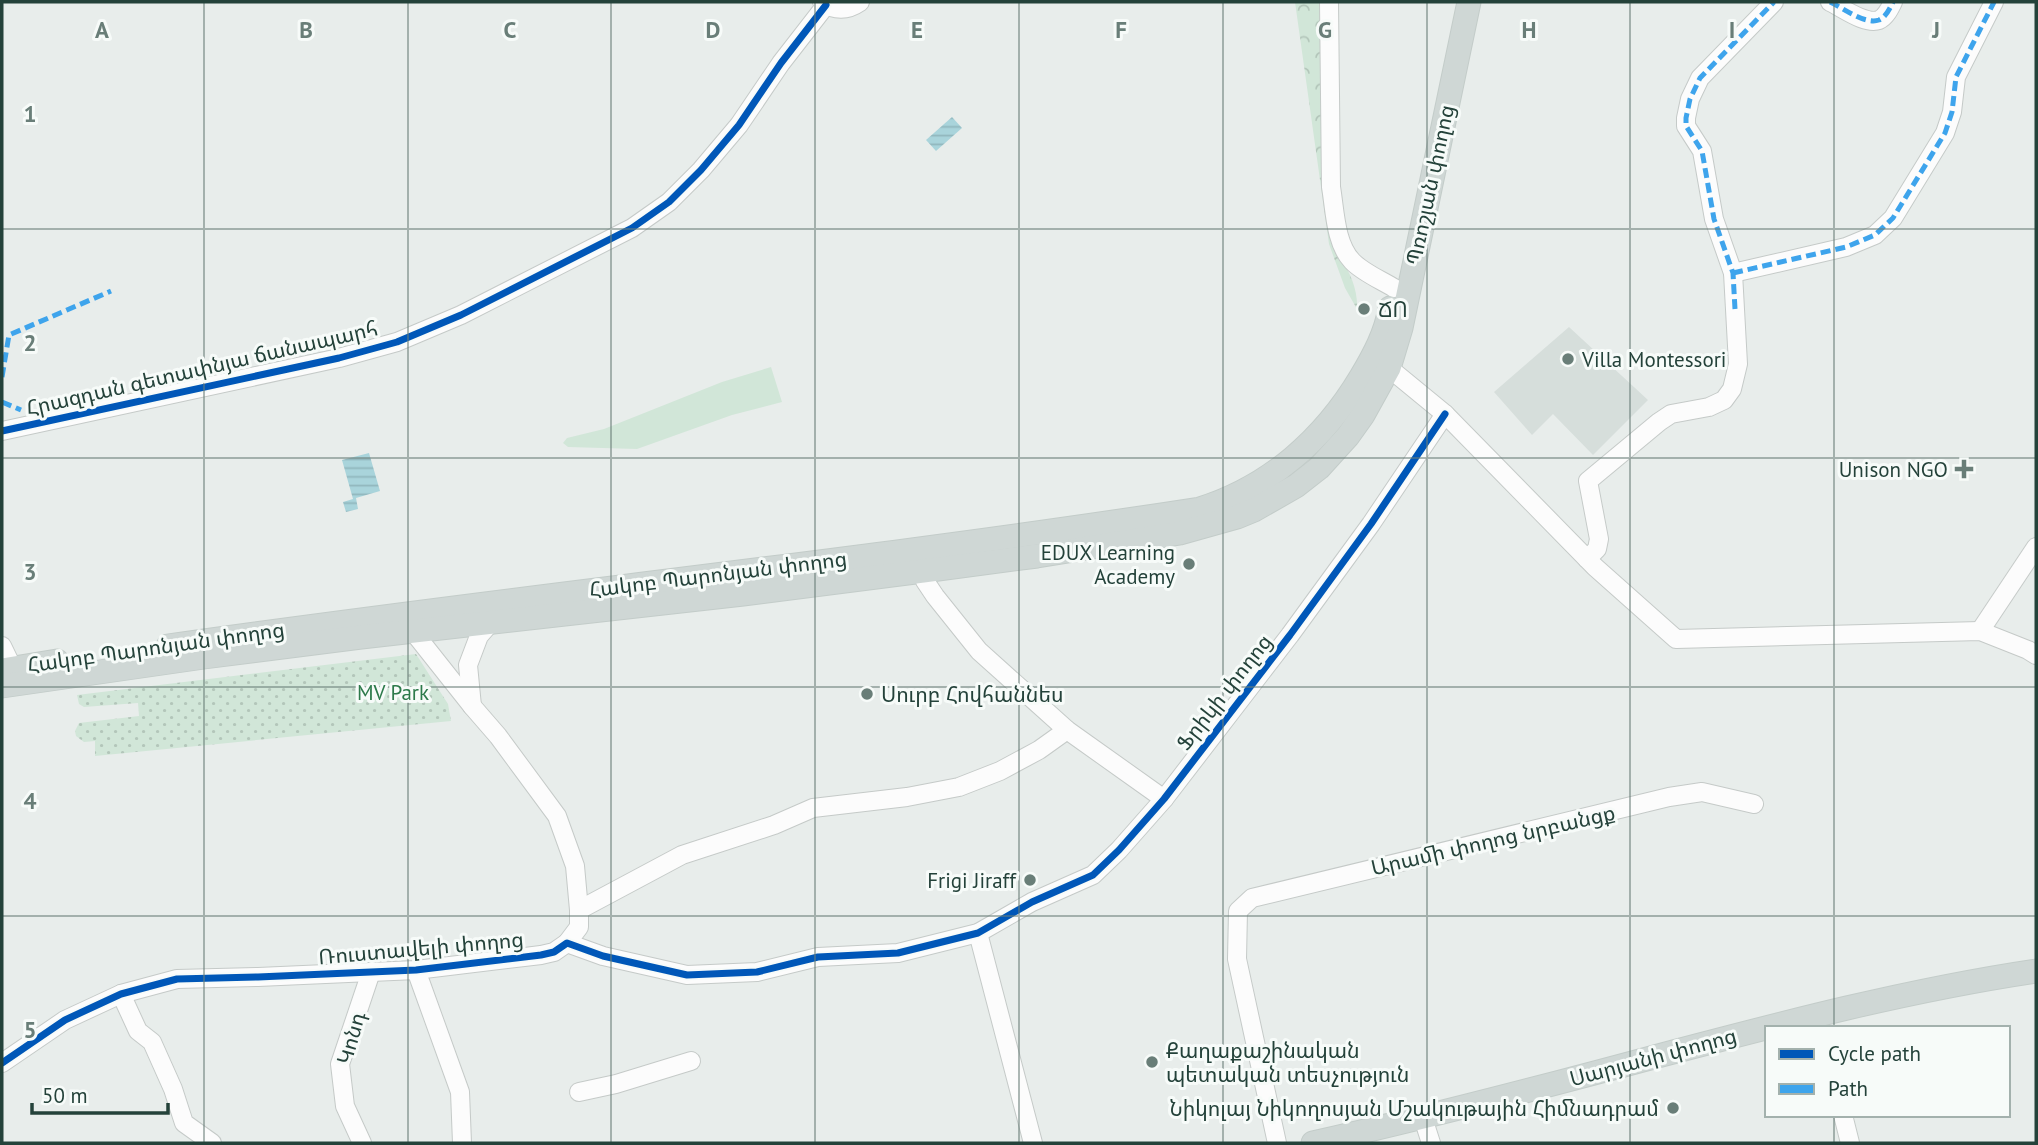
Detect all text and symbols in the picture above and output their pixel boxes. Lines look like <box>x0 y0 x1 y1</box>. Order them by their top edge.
text: A <box>95 15 109 44</box>
text: B <box>299 15 313 44</box>
text: C <box>504 15 517 44</box>
text: D <box>706 15 720 44</box>
text: E <box>911 15 923 44</box>
text: F <box>1115 15 1127 44</box>
text: G <box>1318 15 1332 44</box>
text: H <box>1522 15 1536 44</box>
text: I <box>1729 15 1735 44</box>
text: J <box>1931 15 1940 44</box>
text: 1 <box>23 99 37 128</box>
street label: Պռոշյան փողոց <box>1400 102 1460 268</box>
place label: ՃՈ <box>1378 296 1408 323</box>
marker: ՃՈ <box>1356 301 1372 317</box>
street label: Հրազդան գետափնյա ճանապարհ <box>24 314 380 422</box>
text: 2 <box>23 328 37 357</box>
place label: Villa Montessori <box>1581 346 1726 373</box>
marker: Villa Montessori <box>1560 351 1576 367</box>
place label: Unison NGO <box>1839 456 1948 483</box>
marker: Unison NGO <box>1954 459 1974 479</box>
place label: EDUX Learning Academy <box>1041 539 1175 590</box>
street label: Հակոբ Պարոնյան փողոց <box>588 545 848 603</box>
marker: EDUX Learning Academy <box>1181 556 1197 572</box>
text: 3 <box>23 557 37 586</box>
street label: Հակոբ Պարոնյան փողոց <box>26 616 286 678</box>
street label: Ֆրիկի փողոց <box>1170 629 1278 755</box>
park label: MV Park <box>357 679 429 706</box>
place label: Սուրբ Հովհաննես <box>881 681 1064 708</box>
marker: Սուրբ Հովհաննես <box>859 686 875 702</box>
text: 4 <box>23 786 37 815</box>
street label: Արամի փողոց նրբանցք <box>1368 799 1618 881</box>
place label: Frigi Jiraff <box>927 867 1017 894</box>
marker: Frigi Jiraff <box>1022 872 1038 888</box>
street label: Ռուստավելի փողոց <box>317 926 525 970</box>
street label: Կոնդ <box>331 1008 371 1067</box>
text: 5 <box>23 1015 37 1044</box>
street label: Սարյանի փողոց <box>1566 1022 1740 1092</box>
legend <box>1765 1026 2010 1117</box>
place label: Քաղաքաշինական պետական տեսչություն <box>1166 1037 1409 1088</box>
text: Cycle path <box>1828 1040 1921 1067</box>
marker: Քաղաքաշինական պետական տեսչություն <box>1144 1054 1160 1070</box>
scale bar <box>32 1072 168 1116</box>
text: Path <box>1828 1075 1868 1102</box>
text: 50 m <box>42 1082 88 1109</box>
place label: Նիկոլայ Նիկողոսյան Մշակութային Հիմնադրամ <box>1170 1095 1659 1122</box>
marker: Նիկոլայ Նիկողոսյան Մշակութային Հիմնադրամ <box>1665 1100 1681 1116</box>

